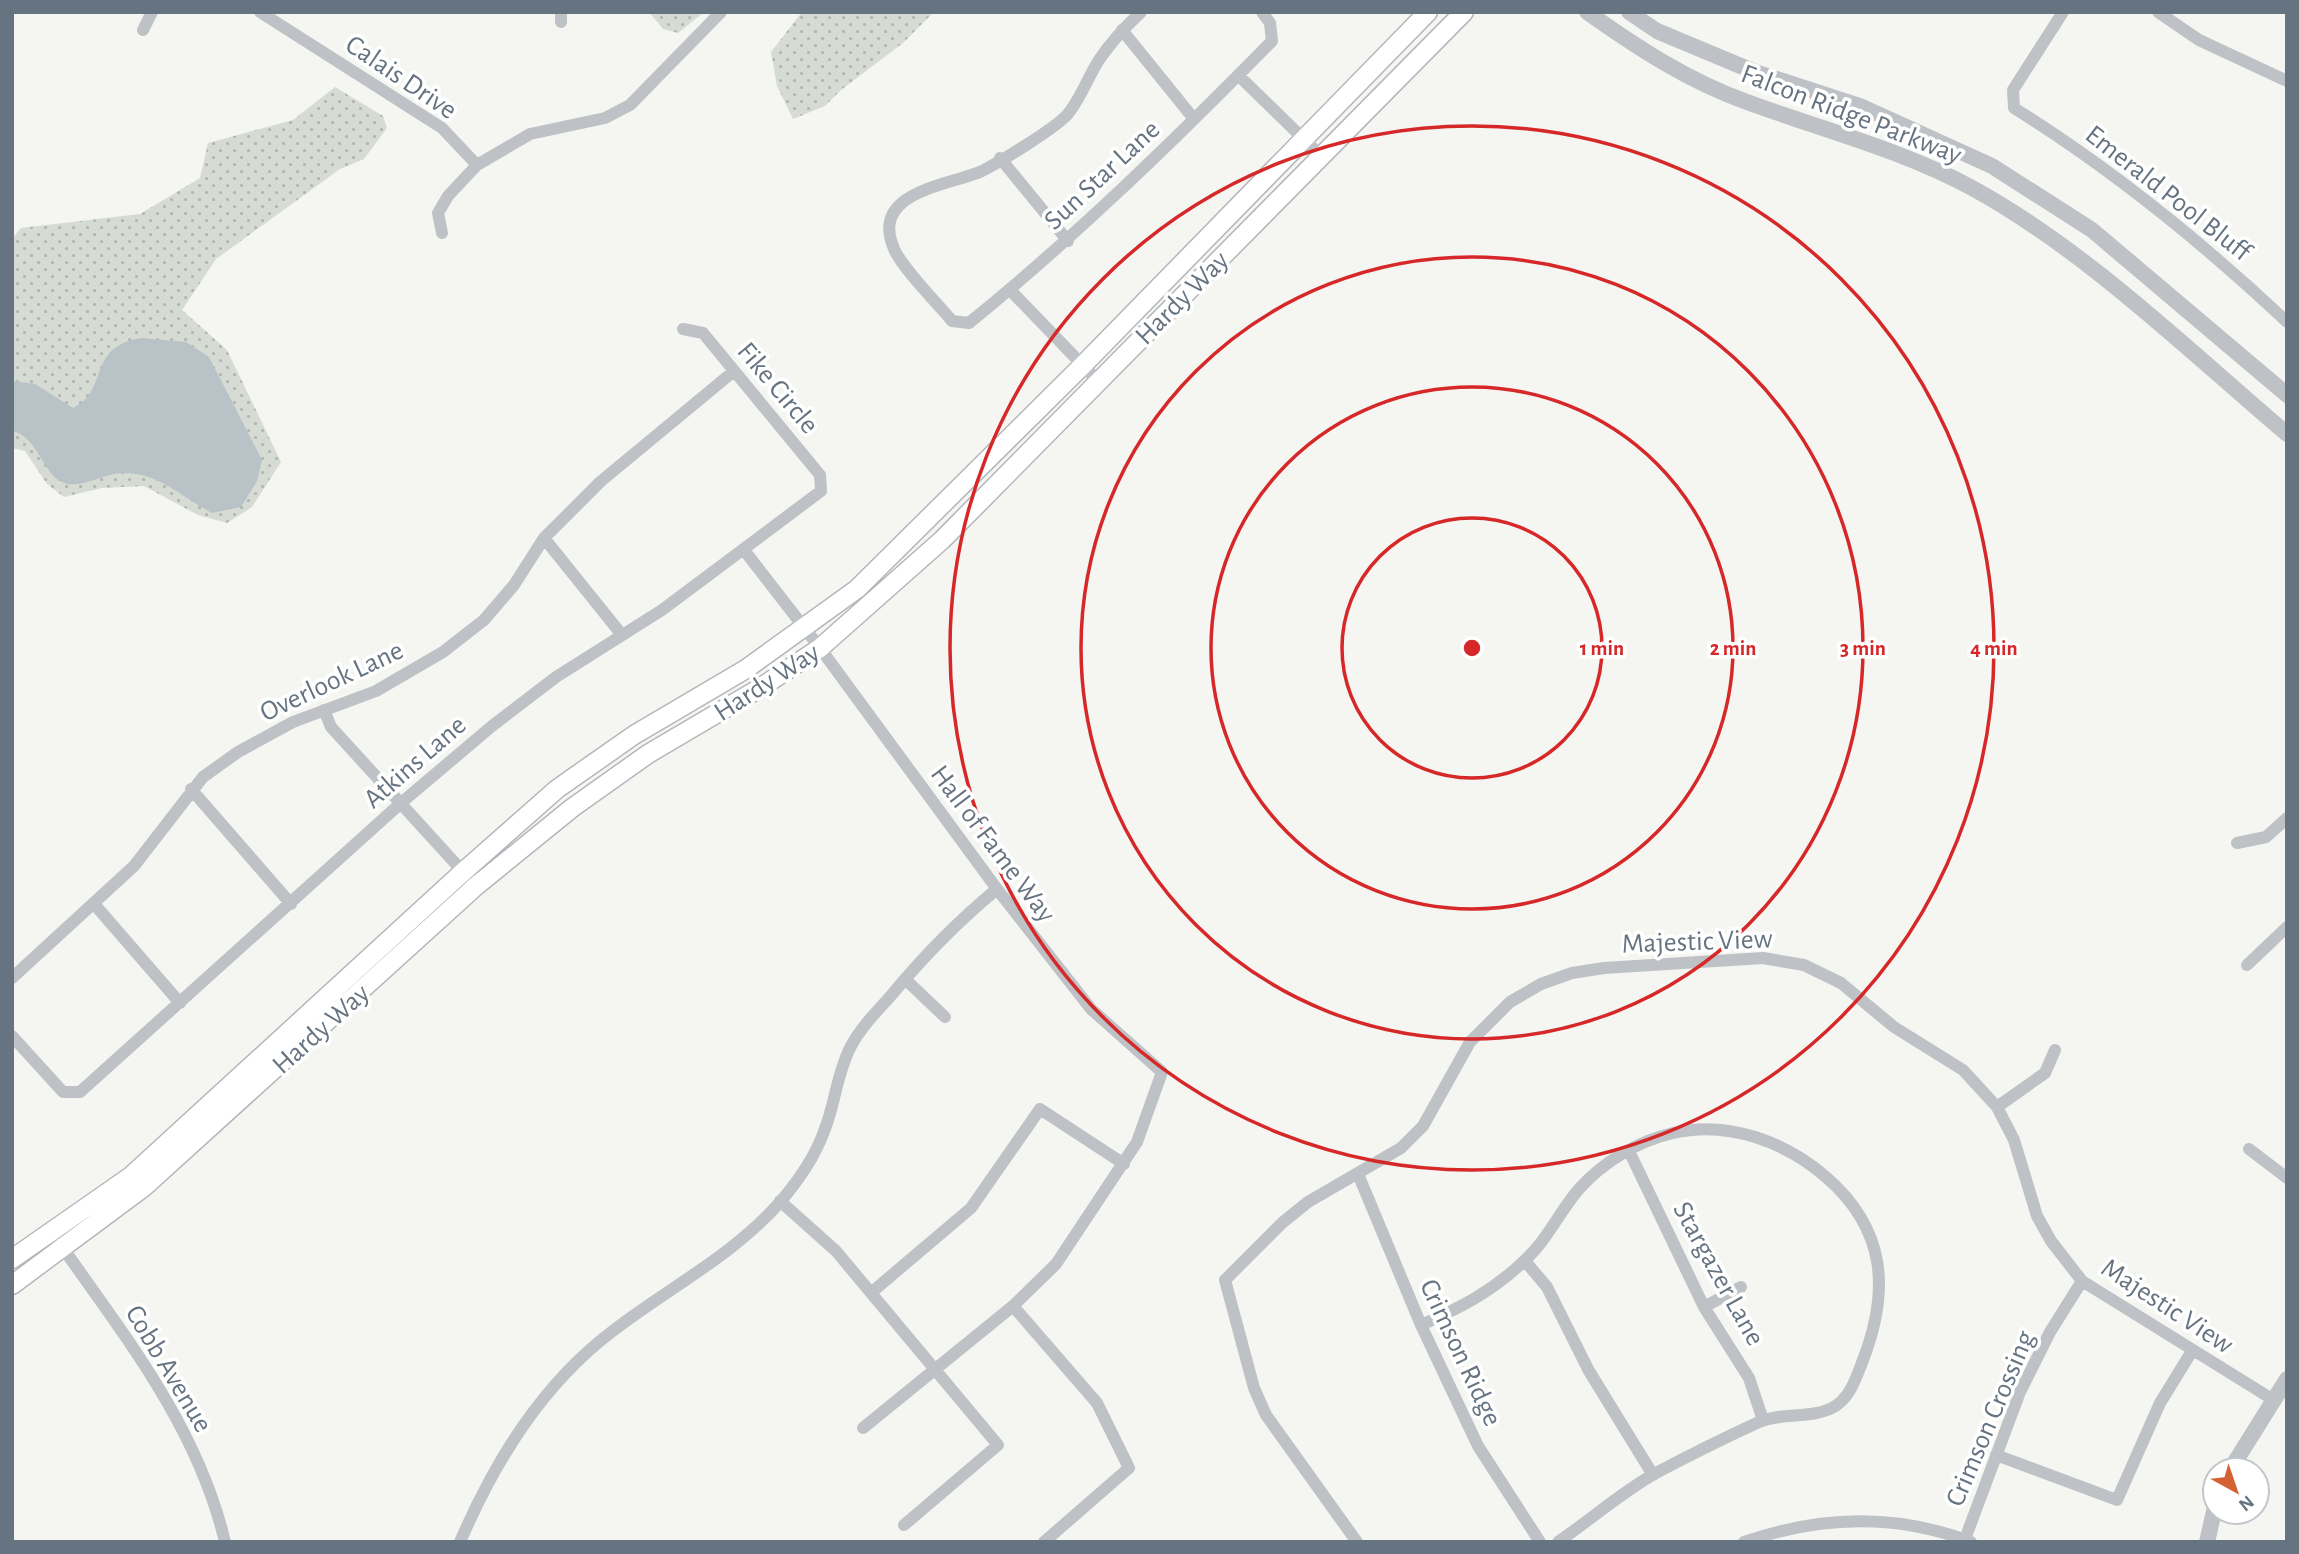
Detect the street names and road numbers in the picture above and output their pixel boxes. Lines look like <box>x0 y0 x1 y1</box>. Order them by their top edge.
street label: Calais Drive <box>340 30 462 125</box>
street label: Falcon Ridge Parkway <box>1737 60 1965 170</box>
street label: Sun Star Lane <box>1039 115 1165 236</box>
street label: Emerald Pool Bluff <box>2080 120 2257 268</box>
street label: Hardy Way <box>1130 246 1235 351</box>
street label: Fike Circle <box>731 337 823 439</box>
street label: Overlook Lane <box>256 636 408 727</box>
street label: Hardy Way <box>709 638 825 727</box>
street label: Atkins Lane <box>359 711 472 814</box>
street label: Hall of Fame Way <box>925 761 1060 928</box>
street label: Majestic View <box>1621 925 1773 959</box>
street label: Hardy Way <box>268 979 375 1080</box>
street label: Stargazer Lane <box>1667 1197 1769 1350</box>
street label: Majestic View <box>2096 1254 2238 1360</box>
street label: Crimson Ridge <box>1414 1275 1506 1431</box>
street label: Cobb Avenue <box>120 1301 217 1437</box>
street label: Crimson Crossing <box>1941 1327 2040 1511</box>

